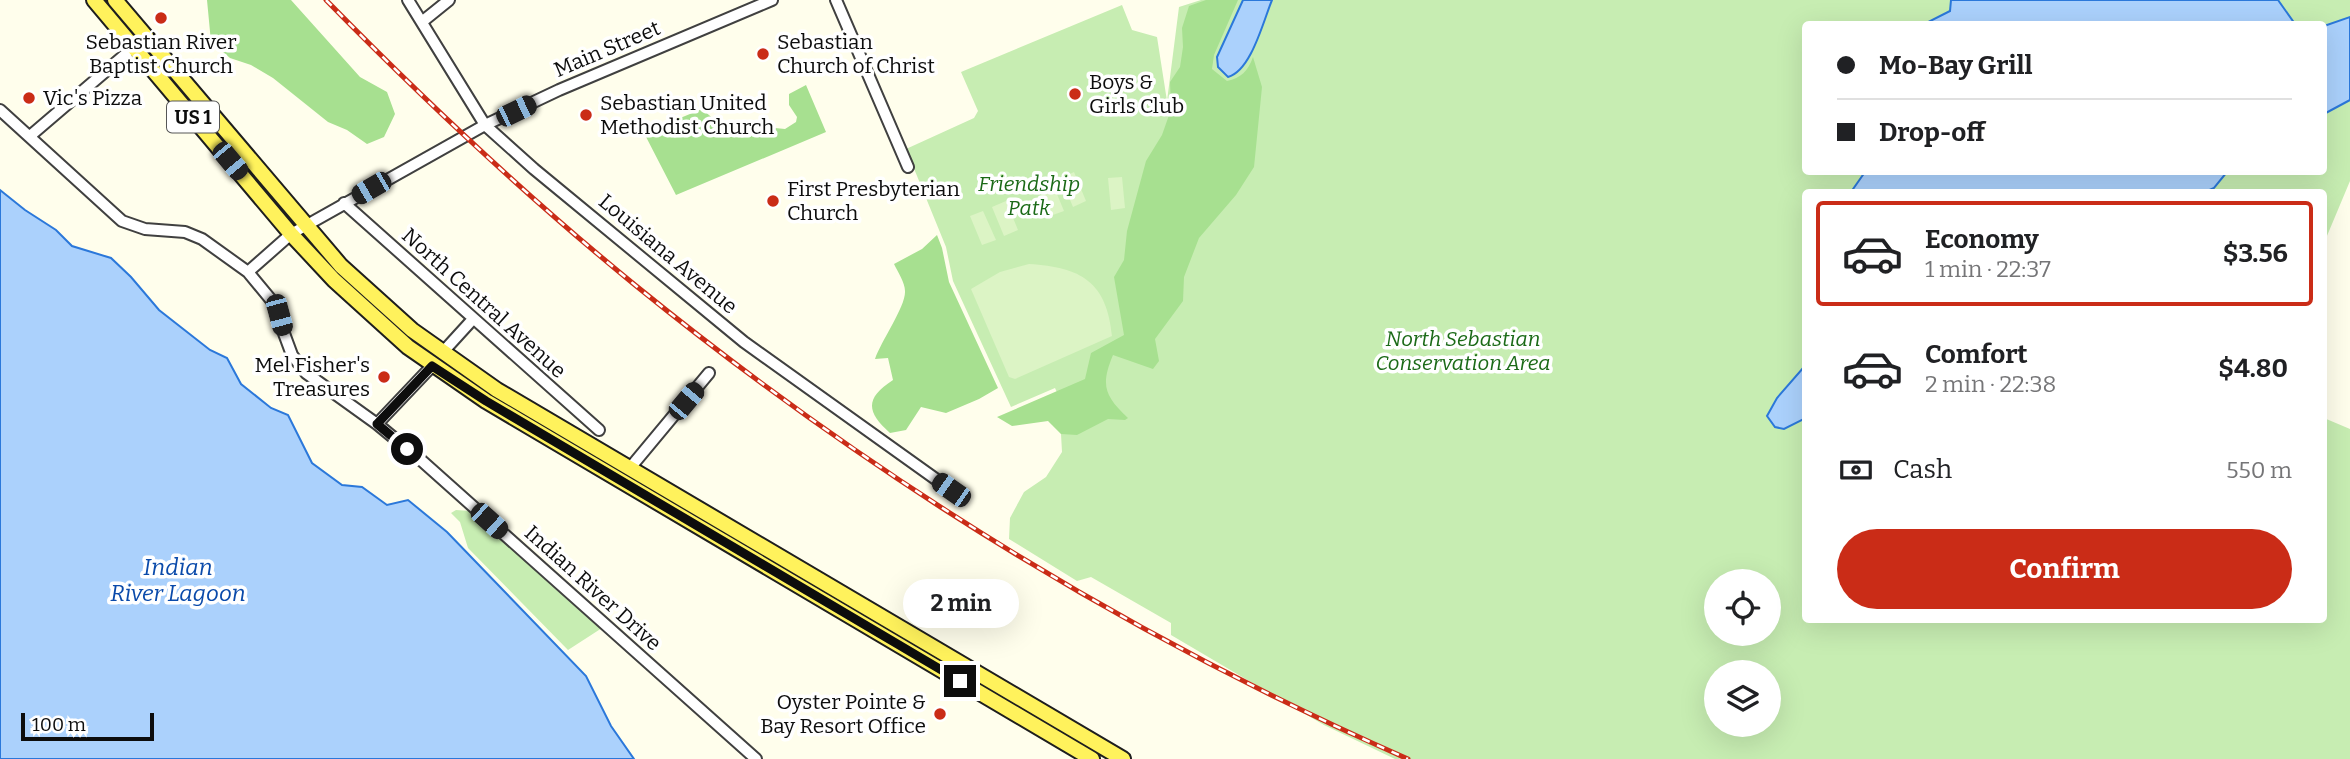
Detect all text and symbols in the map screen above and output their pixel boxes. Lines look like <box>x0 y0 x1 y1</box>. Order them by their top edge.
marker: Sebastian River Baptist Church <box>153 10 169 26</box>
street label: Main Street <box>550 15 664 83</box>
place label: Sebastian River Baptist Church <box>86 29 236 79</box>
place label: Sebastian Church of Christ <box>777 29 935 79</box>
marker: Sebastian Church of Christ <box>755 46 771 62</box>
text: Mo-Bay Grill <box>1879 50 2033 81</box>
place label: Boys & Girls Club <box>1089 69 1184 119</box>
place label: Vic's Pizza <box>43 85 143 111</box>
marker: Boys & Girls Club <box>1067 86 1083 102</box>
marker: Vic's Pizza <box>21 90 37 106</box>
place label: Sebastian United Methodist Church <box>600 90 774 140</box>
car <box>493 92 540 130</box>
road number: US 1 <box>167 102 219 132</box>
marker: Sebastian United Methodist Church <box>578 107 594 123</box>
text: Drop-off <box>1879 117 1985 148</box>
car <box>209 138 252 184</box>
car <box>348 168 395 208</box>
park label: Friendship Patk <box>978 171 1080 221</box>
place label: First Presbyterian Church <box>787 176 960 226</box>
street label: Louisiana Avenue <box>593 188 743 320</box>
marker: First Presbyterian Church <box>765 193 781 209</box>
street label: North Central Avenue <box>397 222 571 384</box>
icon: car <box>1841 222 1904 285</box>
text: Economy <box>1925 224 2039 255</box>
text: $3.56 <box>2223 238 2288 269</box>
text: 1 min · 22:37 <box>1925 255 2051 283</box>
car <box>264 292 295 338</box>
park label: North Sebastian Conservation Area <box>1375 326 1551 376</box>
icon: car <box>1841 337 1904 400</box>
text: Comfort <box>1925 339 2028 370</box>
place label: Mel Fisher's Treasures <box>254 352 370 402</box>
text: $4.80 <box>2218 353 2288 384</box>
marker: Mel Fisher's Treasures <box>376 369 392 385</box>
text: 2 min · 22:38 <box>1925 370 2056 398</box>
car <box>665 378 708 424</box>
route start <box>391 433 423 465</box>
icon: cash <box>1837 451 1875 489</box>
text: Cash <box>1893 454 1952 485</box>
text: 550 m <box>2226 456 2292 484</box>
car <box>928 469 975 511</box>
car <box>467 499 512 543</box>
street label: Indian River Drive <box>519 520 667 656</box>
button: Confirm <box>1837 529 2292 609</box>
water label: Indian River Lagoon <box>110 553 246 607</box>
map controls <box>1704 569 1781 737</box>
button: locate <box>1704 569 1781 646</box>
callout: 2 min <box>902 580 1018 628</box>
text: 2 min <box>930 589 992 617</box>
button: layers <box>1704 660 1781 737</box>
route end <box>944 665 976 697</box>
place label: Oyster Pointe & Bay Resort Office <box>760 689 926 739</box>
marker: Oyster Pointe & Bay Resort Office <box>932 706 948 722</box>
scale bar <box>21 710 154 742</box>
text: 100 m <box>32 713 86 736</box>

